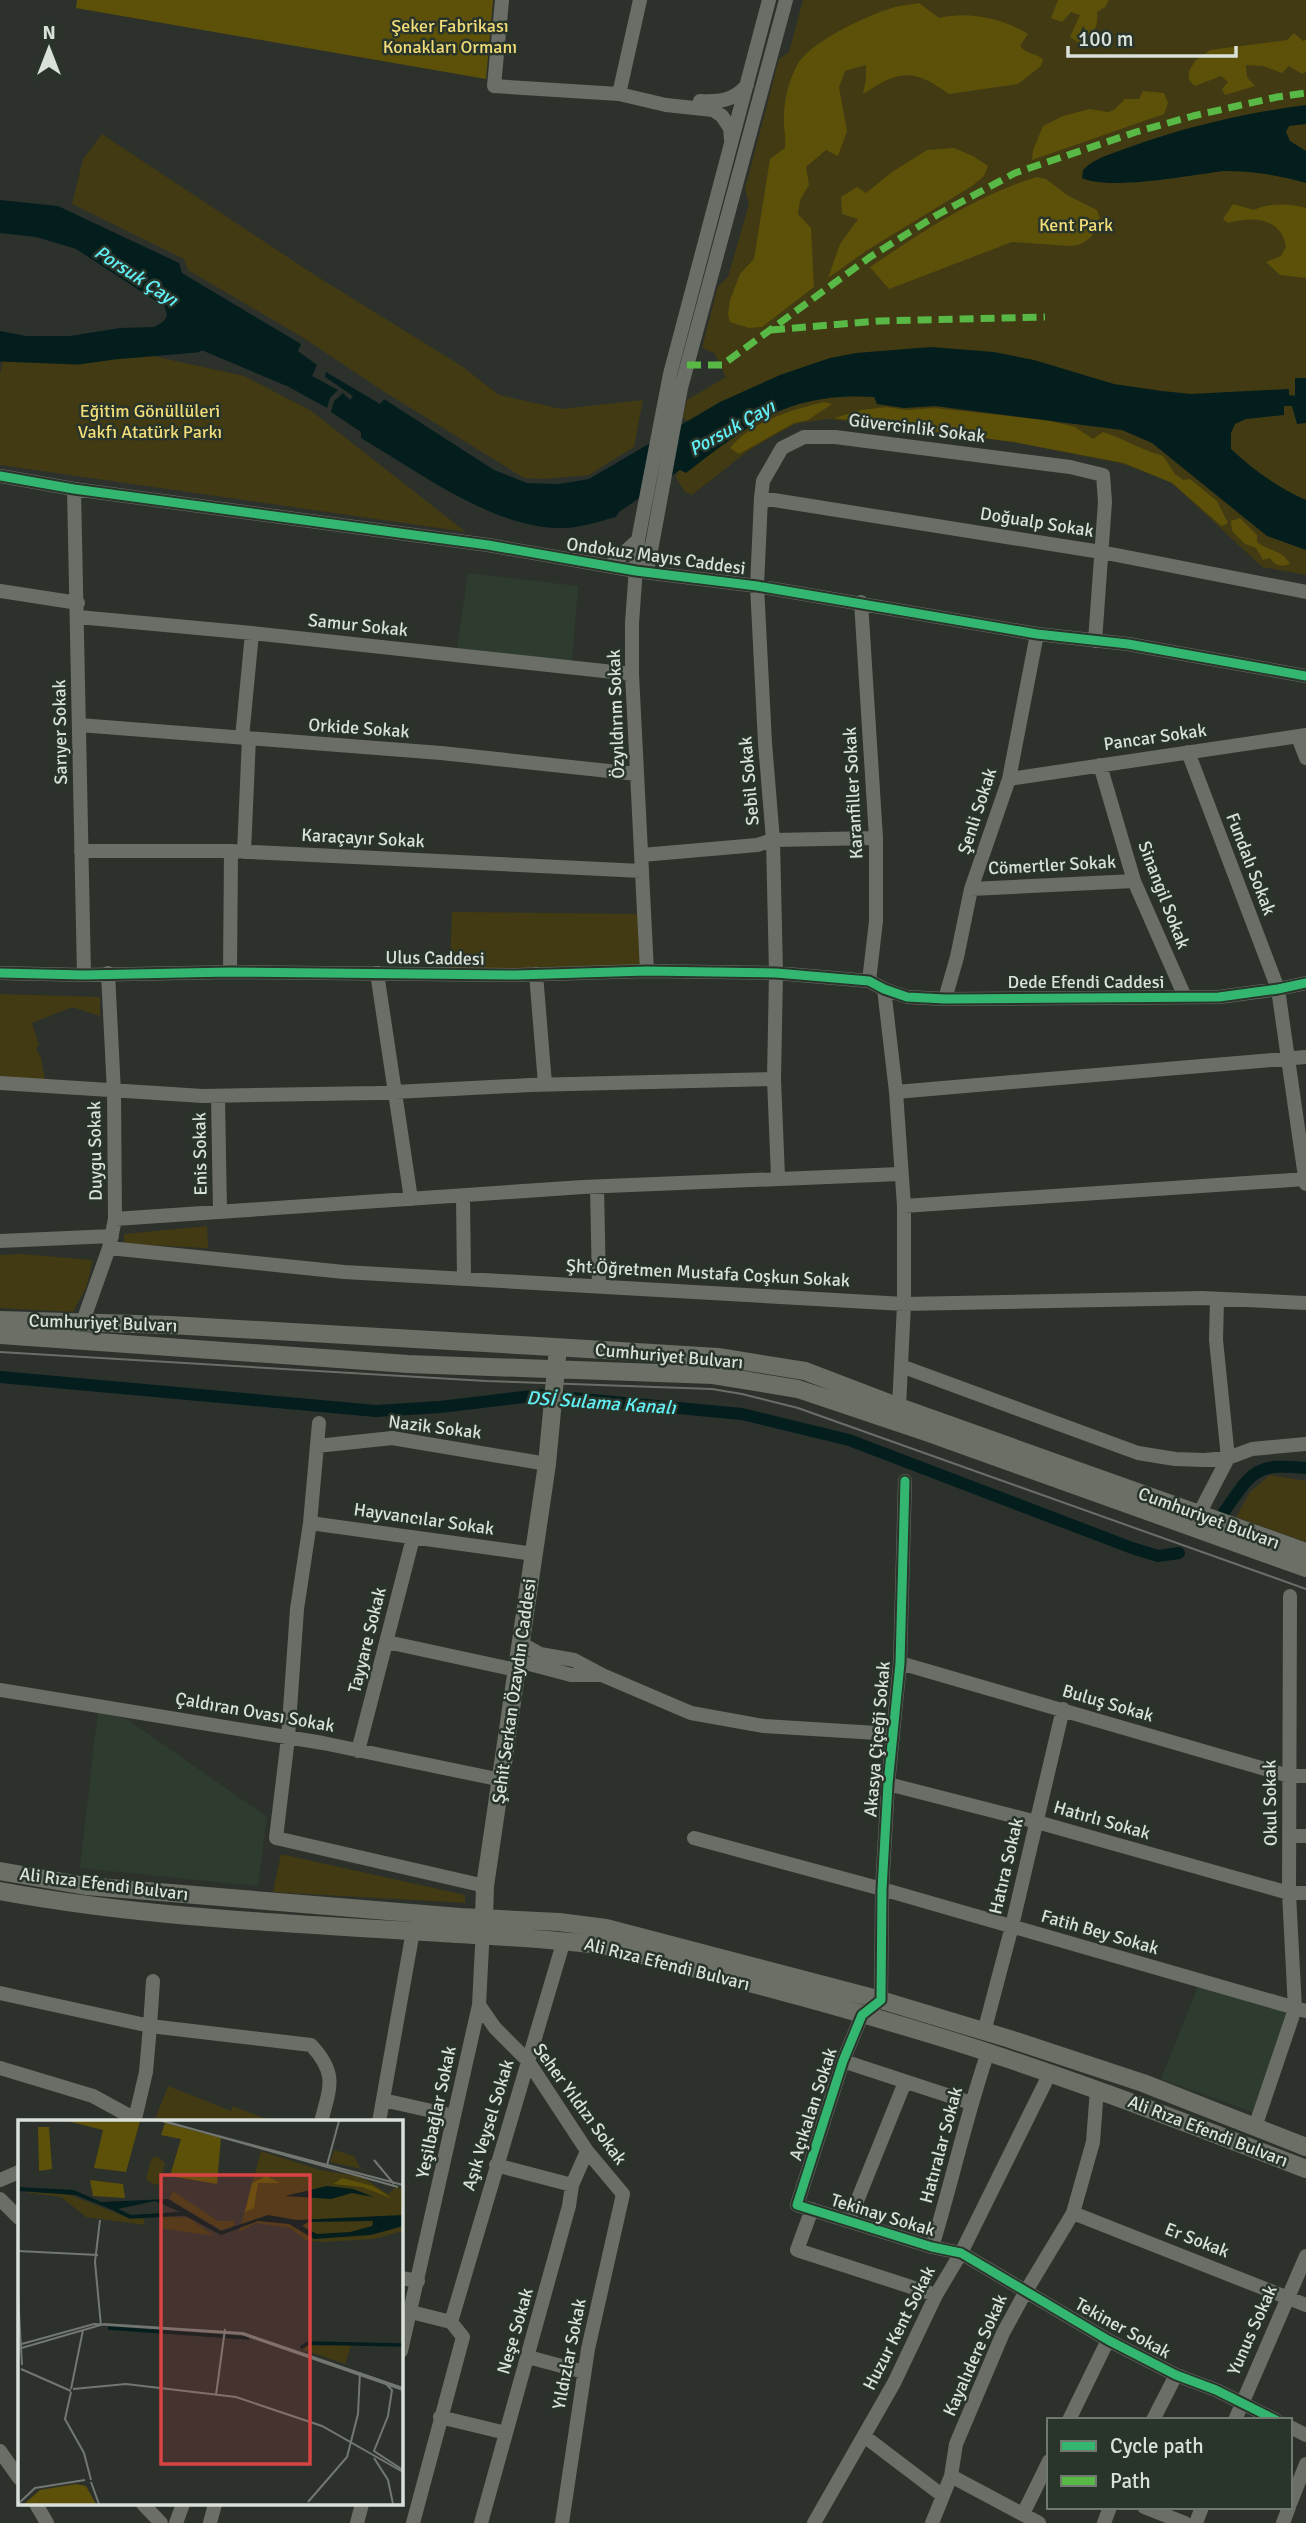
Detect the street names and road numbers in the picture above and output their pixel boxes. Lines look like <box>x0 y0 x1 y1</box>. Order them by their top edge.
street label: Güvercinlik Sokak <box>847 409 987 447</box>
street label: Doğualp Sokak <box>979 502 1095 542</box>
street label: Ondokuz Mayıs Caddesi <box>565 533 747 579</box>
street label: Samur Sokak <box>307 609 409 641</box>
street label: Özyıldırım Sokak <box>603 649 629 779</box>
street label: Sarıyer Sokak <box>48 679 72 785</box>
street label: Orkide Sokak <box>308 713 410 743</box>
street label: Pancar Sokak <box>1102 719 1208 755</box>
street label: Karanfiller Sokak <box>839 726 867 860</box>
street label: Sebil Sokak <box>734 736 764 826</box>
street label: Şenli Sokak <box>953 765 1001 857</box>
street label: Fundalı Sokak <box>1221 810 1281 918</box>
street label: Karaçayır Sokak <box>301 824 425 852</box>
street label: Sinangil Sokak <box>1133 838 1195 952</box>
street label: Cömertler Sokak <box>988 851 1116 879</box>
street label: Ulus Caddesi <box>385 946 485 970</box>
street label: Dede Efendi Caddesi <box>1008 971 1164 993</box>
street label: Duygu Sokak <box>83 1101 107 1201</box>
street label: Enis Sokak <box>188 1112 212 1196</box>
street label: Şht.Öğretmen Mustafa Coşkun Sokak <box>566 1255 850 1291</box>
street label: Cumhuriyet Bulvarı <box>28 1309 178 1337</box>
street label: Cumhuriyet Bulvarı <box>594 1339 744 1373</box>
street label: Nazik Sokak <box>387 1410 483 1444</box>
street label: Cumhuriyet Bulvarı <box>1135 1482 1283 1554</box>
street label: Hayvancılar Sokak <box>352 1498 496 1540</box>
street label: Şehit Serkan Özaydın Caddesi <box>487 1577 541 1805</box>
street label: Tayyare Sokak <box>343 1585 391 1695</box>
street label: Akasya Çiçeği Sokak <box>859 1660 895 1818</box>
street label: Buluş Sokak <box>1060 1679 1156 1727</box>
street label: Çaldıran Ovası Sokak <box>174 1687 336 1737</box>
street label: Okul Sokak <box>1258 1760 1282 1846</box>
street label: Hatırlı Sokak <box>1051 1796 1153 1844</box>
street label: Hatıra Sokak <box>984 1816 1028 1916</box>
street label: Ali Rıza Efendi Bulvarı <box>18 1863 190 1905</box>
street label: Fatih Bey Sokak <box>1039 1905 1161 1959</box>
street label: Ali Rıza Efendi Bulvarı <box>582 1933 752 1995</box>
street label: Seher Yıldızı Sokak <box>529 2039 631 2169</box>
street label: Yeşilbağlar Sokak <box>411 2044 461 2180</box>
street label: Açıkalan Sokak <box>784 2045 842 2163</box>
street label: Aşık Veysel Sokak <box>458 2057 518 2193</box>
street label: Hatıralar Sokak <box>915 2084 967 2206</box>
street label: Ali Rıza Efendi Bulvarı <box>1125 2090 1291 2172</box>
street label: Tekinay Sokak <box>828 2189 938 2241</box>
street label: Er Sokak <box>1162 2218 1232 2262</box>
street label: Huzur Kent Sokak <box>858 2262 940 2394</box>
street label: Yunus Sokak <box>1222 2282 1282 2378</box>
street label: Neşe Sokak <box>492 2285 538 2377</box>
street label: Kayalıdere Sokak <box>938 2291 1012 2419</box>
street label: Tekiner Sokak <box>1071 2293 1175 2363</box>
street label: Yıldızlar Sokak <box>547 2297 591 2411</box>

